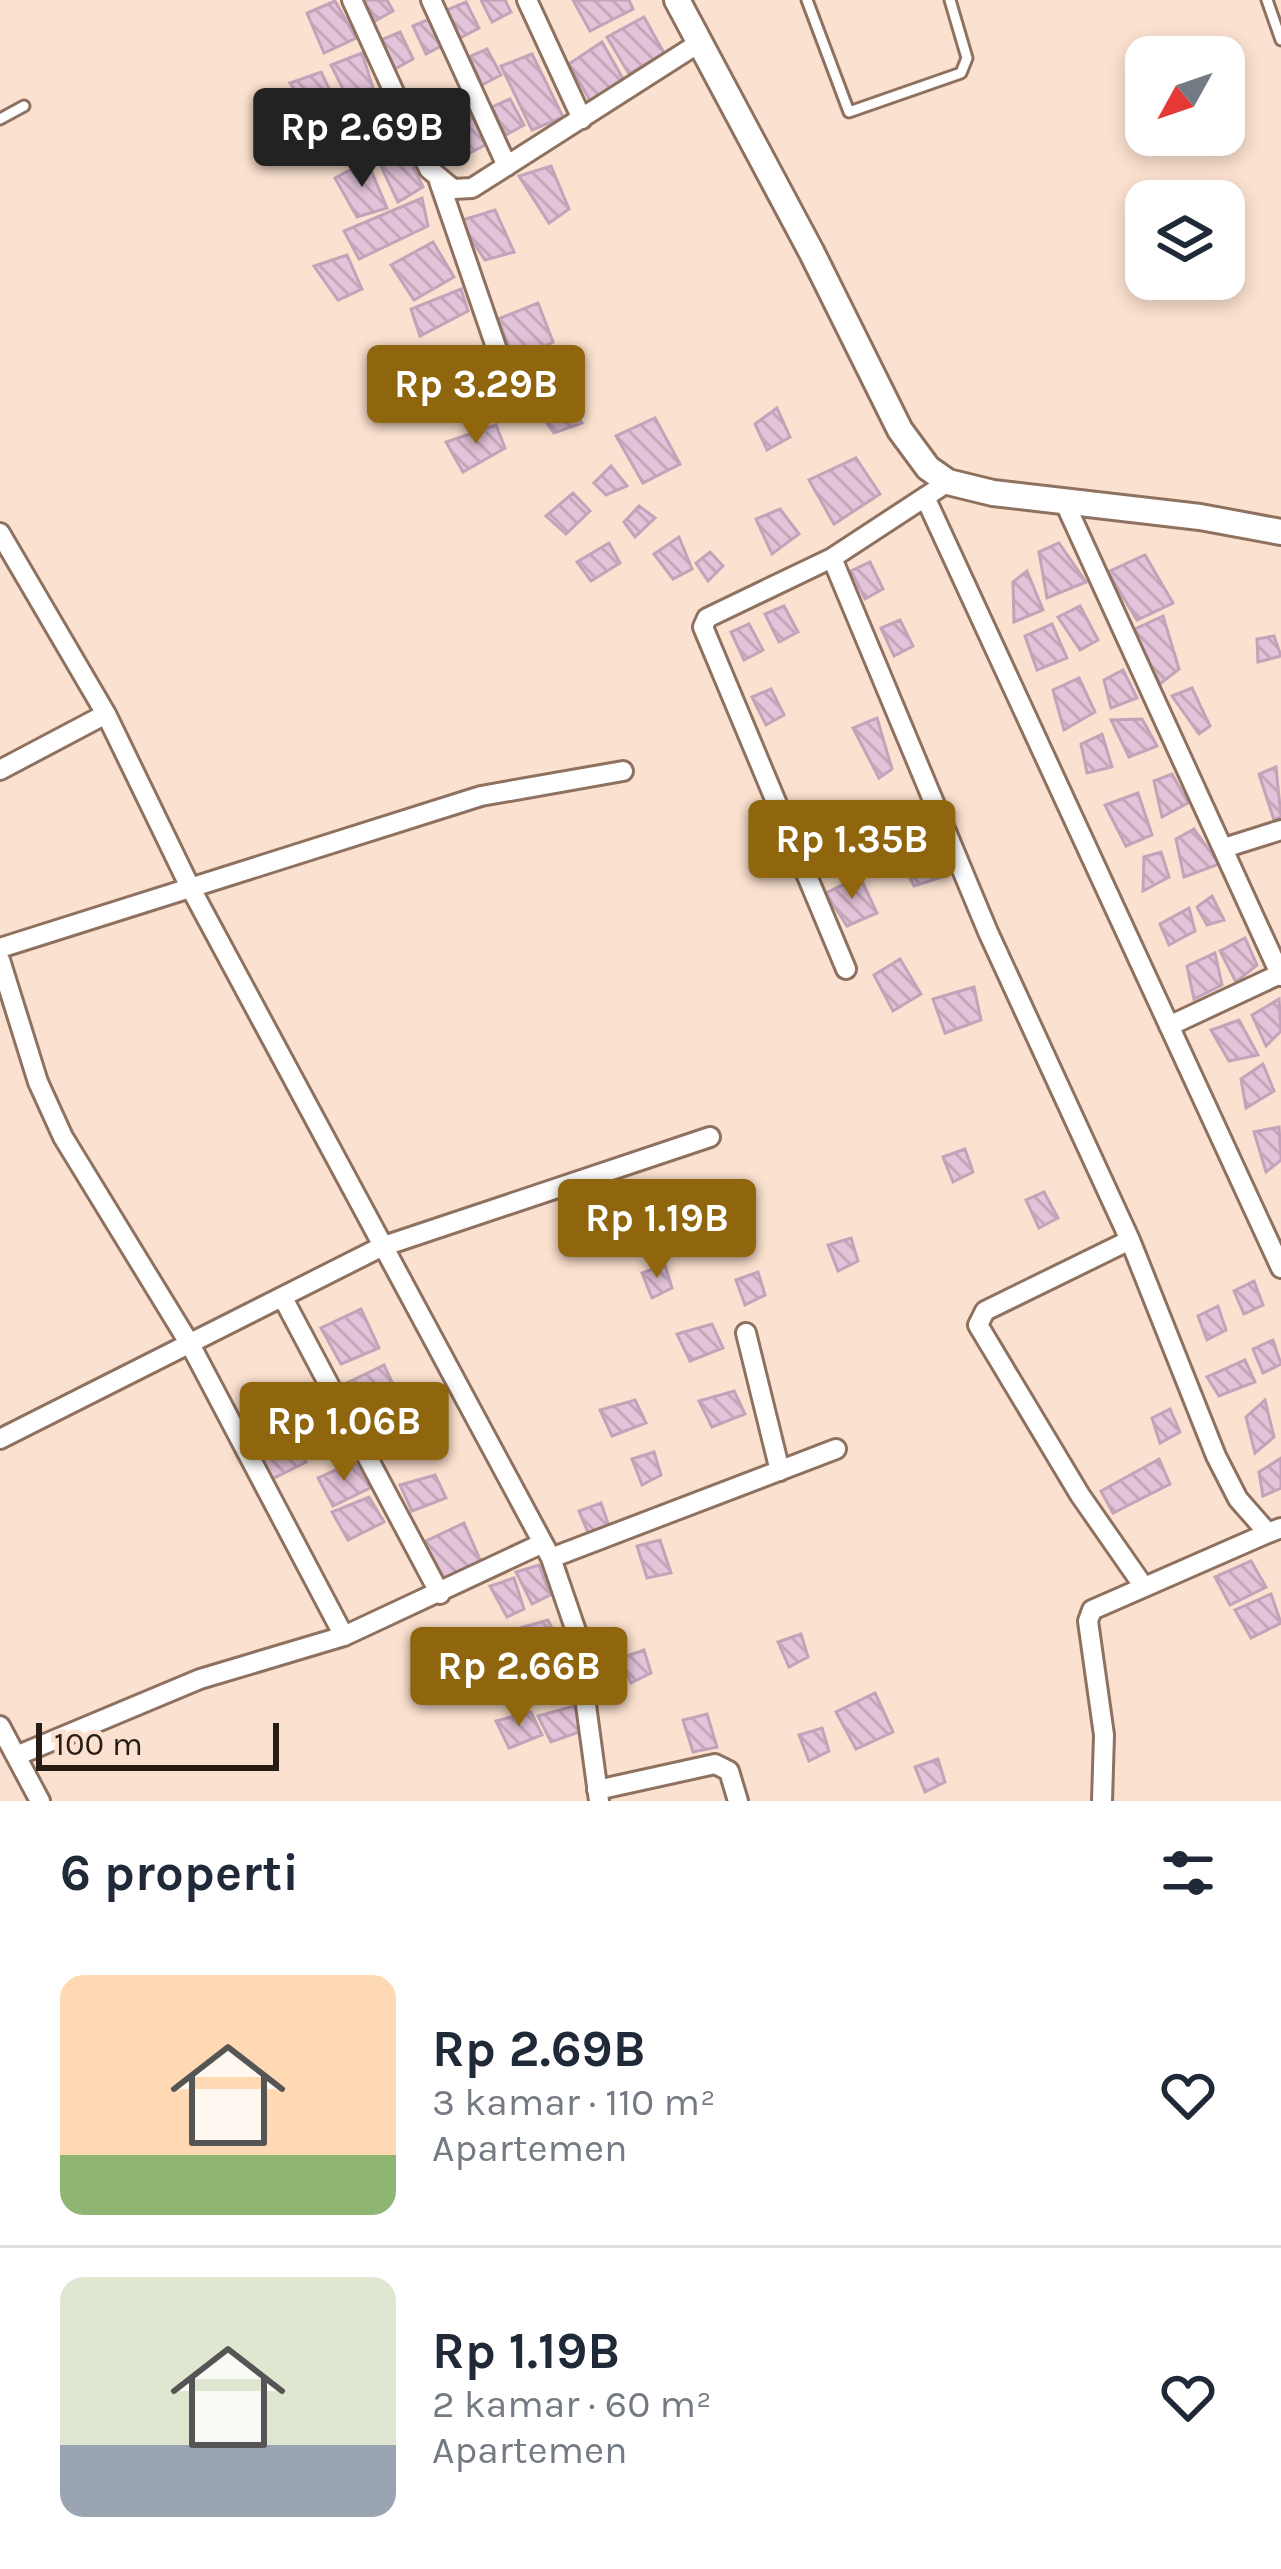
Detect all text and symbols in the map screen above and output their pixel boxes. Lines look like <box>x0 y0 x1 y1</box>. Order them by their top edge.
north arrow <box>1125 36 1245 156</box>
map controls <box>1125 36 1245 300</box>
pin: Rp 2.69B <box>238 88 486 190</box>
text: Rp 2.69B <box>280 104 444 150</box>
button: layers <box>1125 180 1245 300</box>
pin: Rp 3.29B <box>352 345 600 447</box>
text: Rp 3.29B <box>394 361 558 407</box>
pin: Rp 1.35B <box>728 800 976 902</box>
text: Rp 1.35B <box>775 816 929 862</box>
pin: Rp 1.19B <box>533 1179 781 1281</box>
text: Rp 1.19B <box>585 1195 729 1241</box>
pin: Rp 1.06B <box>220 1382 468 1484</box>
text: Rp 1.06B <box>267 1398 421 1444</box>
pin: Rp 2.66B <box>395 1627 643 1729</box>
text: Rp 2.66B <box>437 1643 601 1689</box>
scale bar <box>36 1717 279 1770</box>
text: 100 m <box>54 1725 143 1763</box>
icon: filters <box>1155 1840 1221 1906</box>
text: 6 properti <box>60 1843 299 1903</box>
text: Rp 2.69B <box>432 2019 646 2079</box>
icon: home <box>156 2023 300 2167</box>
icon: heart <box>1155 2062 1221 2128</box>
text: 3 kamar · 110 m² <box>432 2079 716 2125</box>
text: Apartemen <box>432 2125 628 2171</box>
text: Rp 1.19B <box>432 2321 620 2381</box>
icon: home <box>156 2325 300 2469</box>
icon: heart <box>1155 2364 1221 2430</box>
text: 2 kamar · 60 m² <box>432 2381 712 2427</box>
text: Apartemen <box>432 2427 628 2473</box>

